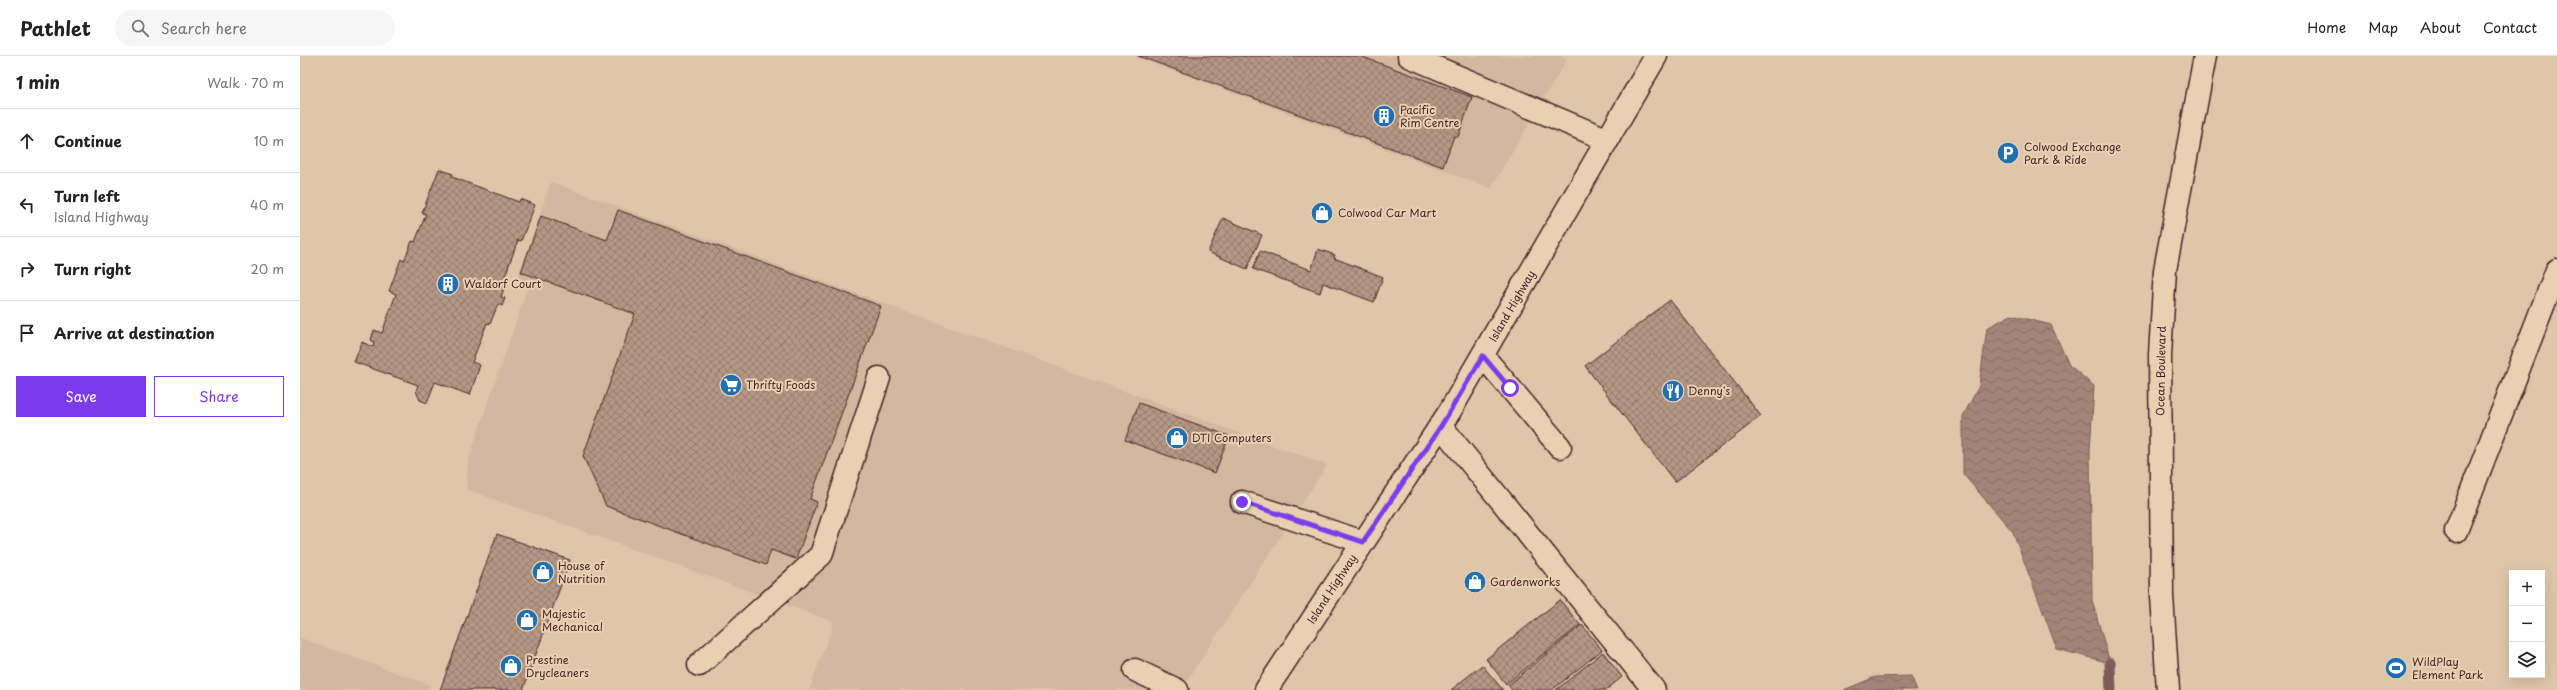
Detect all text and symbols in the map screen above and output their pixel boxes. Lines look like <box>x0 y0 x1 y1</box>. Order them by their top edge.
search box <box>115 10 395 46</box>
text: Pathlet <box>20 14 91 42</box>
text: Search here <box>161 16 247 39</box>
icon: search <box>129 17 151 39</box>
text: Home <box>2307 17 2346 38</box>
text: Map <box>2368 17 2398 38</box>
text: About <box>2420 17 2461 38</box>
text: Contact <box>2483 17 2537 38</box>
text: 1 min <box>16 69 60 95</box>
text: Walk · 70 m <box>207 73 284 92</box>
place label: Pacific Rim Centre <box>1400 101 1460 131</box>
building icon: Pacific Rim Centre <box>1371 103 1397 129</box>
text: Continue <box>54 129 122 152</box>
icon: ahead <box>16 130 38 152</box>
text: 10 m <box>254 131 284 150</box>
place label: Colwood Exchange Park & Ride <box>2024 138 2121 168</box>
parking icon: Colwood Exchange Park & Ride <box>1995 140 2021 166</box>
text: Turn left <box>54 184 120 207</box>
icon: left <box>16 194 38 216</box>
text: 40 m <box>250 195 284 214</box>
shop icon: Colwood Car Mart <box>1309 200 1335 226</box>
place label: Colwood Car Mart <box>1338 204 1437 221</box>
text: Island Highway <box>54 207 149 226</box>
text: Turn right <box>54 257 131 280</box>
icon: right <box>16 258 38 280</box>
text: 20 m <box>250 259 284 278</box>
street label: Island Highway <box>1484 267 1539 345</box>
building icon: Waldorf Court <box>435 271 461 297</box>
place label: Waldorf Court <box>464 275 542 292</box>
text: Arrive at destination <box>54 321 215 344</box>
icon: arrive <box>16 322 38 344</box>
street label: Ocean Boulevard <box>2151 326 2170 416</box>
supermarket icon: Thrifty Foods <box>718 372 744 398</box>
button: Save <box>16 376 146 417</box>
button: Share <box>154 376 284 417</box>
place label: Thrifty Foods <box>746 376 815 393</box>
restaurant icon: Denny's <box>1660 378 1686 404</box>
route start <box>1501 379 1519 397</box>
place label: Denny's <box>1688 382 1730 399</box>
shop icon: DTI Computers <box>1164 425 1190 451</box>
place label: DTI Computers <box>1192 429 1272 446</box>
route end <box>1233 493 1251 511</box>
street label: Island Highway <box>1303 551 1361 627</box>
place label: House of Nutrition <box>558 557 606 587</box>
shop icon: House of Nutrition <box>530 559 556 585</box>
shop icon: Gardenworks <box>1462 569 1488 595</box>
map controls <box>2509 570 2545 678</box>
button: + <box>2509 570 2545 606</box>
place label: Gardenworks <box>1490 573 1560 590</box>
place label: Majestic Mechanical <box>542 605 603 635</box>
button: − <box>2509 606 2545 642</box>
shop icon: Majestic Mechanical <box>514 607 540 633</box>
button: layers <box>2509 642 2545 678</box>
place label: Prestine Drycleaners <box>526 651 589 681</box>
shop icon: Prestine Drycleaners <box>498 653 524 679</box>
place label: WildPlay Element Park <box>2412 653 2484 683</box>
sports icon: WildPlay Element Park <box>2383 655 2409 681</box>

